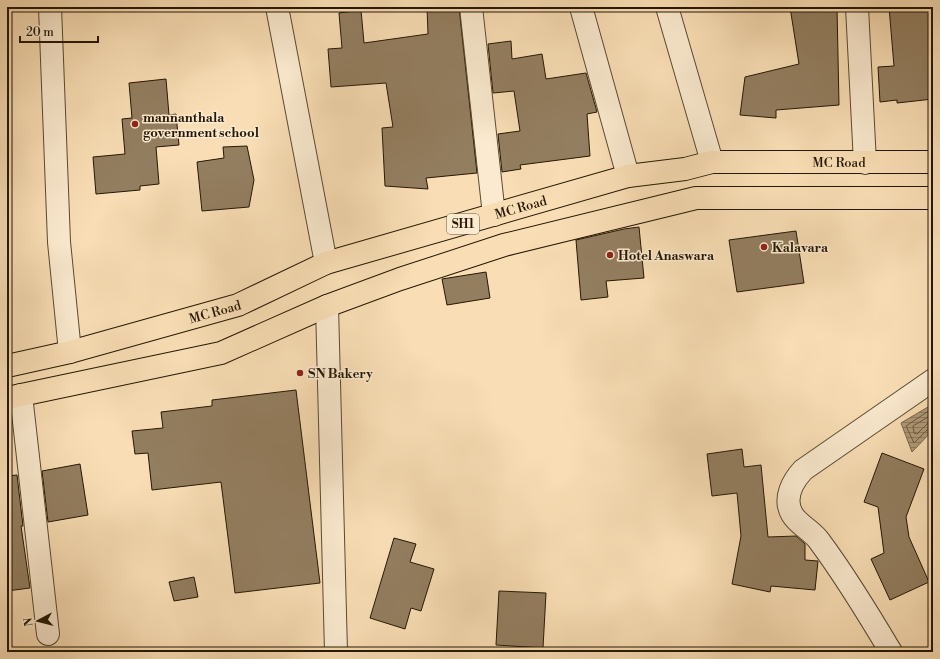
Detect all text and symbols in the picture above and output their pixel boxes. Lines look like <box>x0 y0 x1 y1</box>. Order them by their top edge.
scale bar <box>20 18 98 44</box>
text: 20 m <box>26 25 54 40</box>
place label: mannanthala government school <box>143 110 260 141</box>
marker: mannanthala government school <box>130 119 140 129</box>
street label: MC Road <box>812 155 866 171</box>
street label: MC Road <box>493 193 549 223</box>
road number: SH1 <box>447 214 479 234</box>
place label: Kalavara <box>772 240 829 256</box>
marker: Kalavara <box>759 242 769 252</box>
place label: Hotel Anaswara <box>618 248 715 264</box>
marker: Hotel Anaswara <box>605 250 615 260</box>
street label: MC Road <box>187 297 244 327</box>
place label: SN Bakery <box>308 366 373 382</box>
marker: SN Bakery <box>295 368 305 378</box>
north arrow <box>18 601 58 641</box>
text: N <box>22 617 37 627</box>

